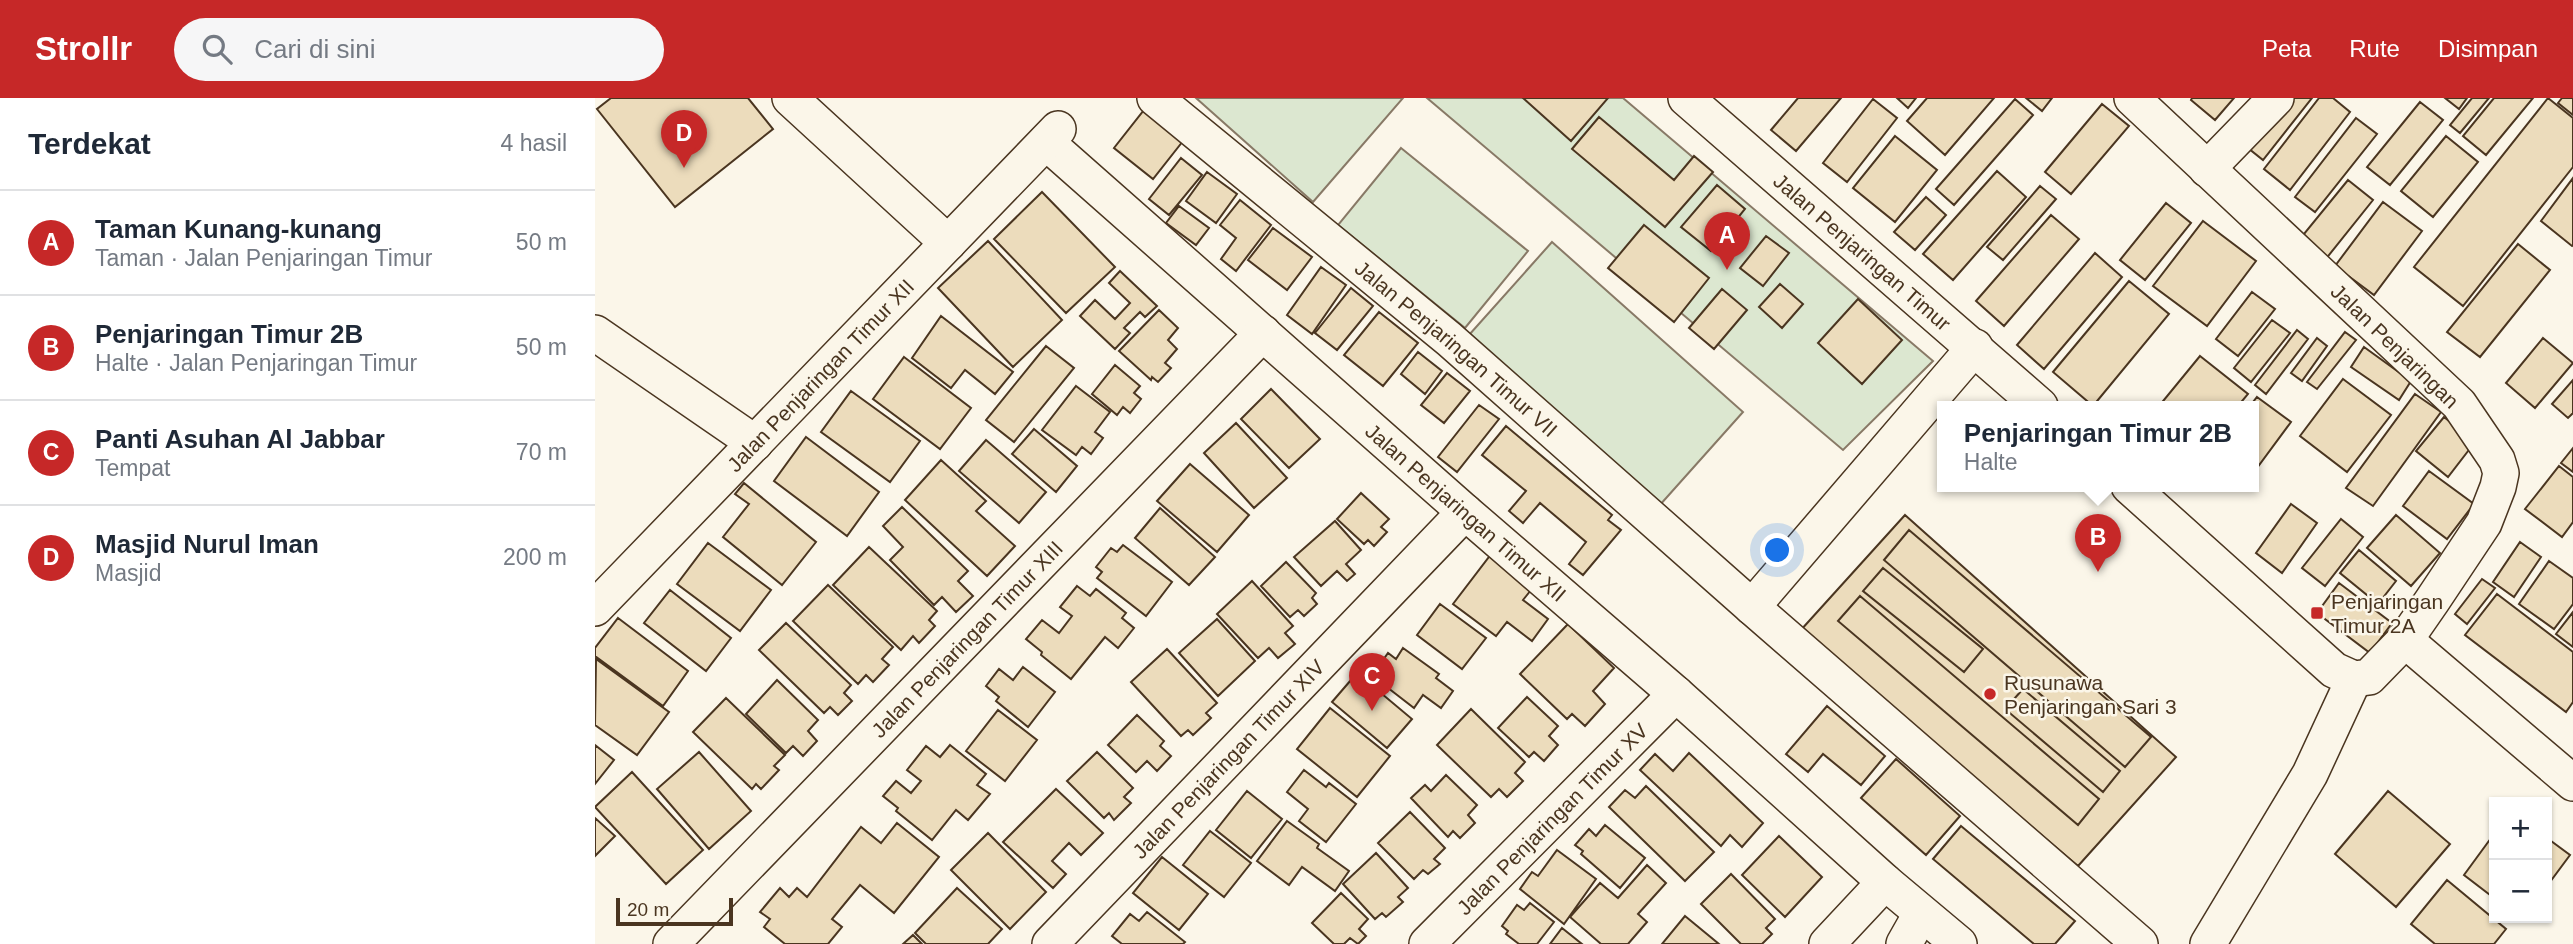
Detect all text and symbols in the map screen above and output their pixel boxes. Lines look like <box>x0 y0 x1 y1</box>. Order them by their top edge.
search box <box>174 18 664 81</box>
text: Strollr <box>35 30 132 67</box>
icon: search <box>198 30 236 68</box>
text: Cari di sini <box>254 34 376 64</box>
text: Peta <box>2262 35 2311 62</box>
text: Rute <box>2349 35 2400 62</box>
text: Disimpan <box>2438 35 2538 62</box>
pin: D <box>661 110 707 168</box>
text: Terdekat <box>28 127 151 160</box>
text: 4 hasil <box>501 130 567 156</box>
street label: Jalan Penjaringan Timur <box>1769 169 1956 335</box>
pin: A <box>1704 212 1750 270</box>
text: Taman Kunang-kunang <box>95 214 382 244</box>
text: A <box>43 229 59 255</box>
text: 50 m <box>516 229 567 255</box>
text: Taman · Jalan Penjaringan Timur <box>95 245 433 271</box>
street label: Jalan Penjaringan Timur VII <box>1351 256 1562 441</box>
street label: Jalan Penjaringan Timur XII <box>722 274 918 476</box>
street label: Jalan Penjaringan <box>2327 279 2463 413</box>
text: Penjaringan Timur 2B <box>95 319 363 349</box>
text: B <box>43 334 59 360</box>
text: 50 m <box>516 334 567 360</box>
text: Halte · Jalan Penjaringan Timur <box>95 350 417 376</box>
popup <box>1937 401 2259 492</box>
text: Penjaringan Timur 2B <box>1964 418 2232 448</box>
street label: Jalan Penjaringan Timur XII <box>1361 419 1571 606</box>
text: Panti Asuhan Al Jabbar <box>95 424 385 454</box>
text: C <box>43 439 59 465</box>
text: 70 m <box>516 439 567 465</box>
text: Halte <box>1964 449 2018 475</box>
text: Tempat <box>95 455 170 481</box>
pin: B <box>2075 514 2121 572</box>
text: Masjid Nurul Iman <box>95 529 319 559</box>
your location <box>1760 533 1794 567</box>
street label: Jalan Penjaringan Timur XIII <box>867 536 1067 742</box>
text: D <box>43 544 59 570</box>
text: 200 m <box>503 544 567 570</box>
text: Masjid <box>95 560 161 586</box>
place label: Penjaringan Timur 2A <box>2331 590 2443 637</box>
marker: Penjaringan Timur 2A <box>2309 605 2325 621</box>
pin: C <box>1349 653 1395 711</box>
street label: Jalan Penjaringan Timur XIV <box>1127 655 1329 863</box>
place label: Rusunawa Penjaringan Sari 3 <box>2004 671 2177 718</box>
marker: Rusunawa Penjaringan Sari 3 <box>1982 686 1998 702</box>
street label: Jalan Penjaringan Timur XV <box>1452 718 1652 919</box>
map controls <box>2489 797 2552 923</box>
button: + <box>2489 797 2552 860</box>
button: − <box>2489 860 2552 923</box>
scale bar <box>616 895 733 927</box>
text: 20 m <box>627 899 669 920</box>

